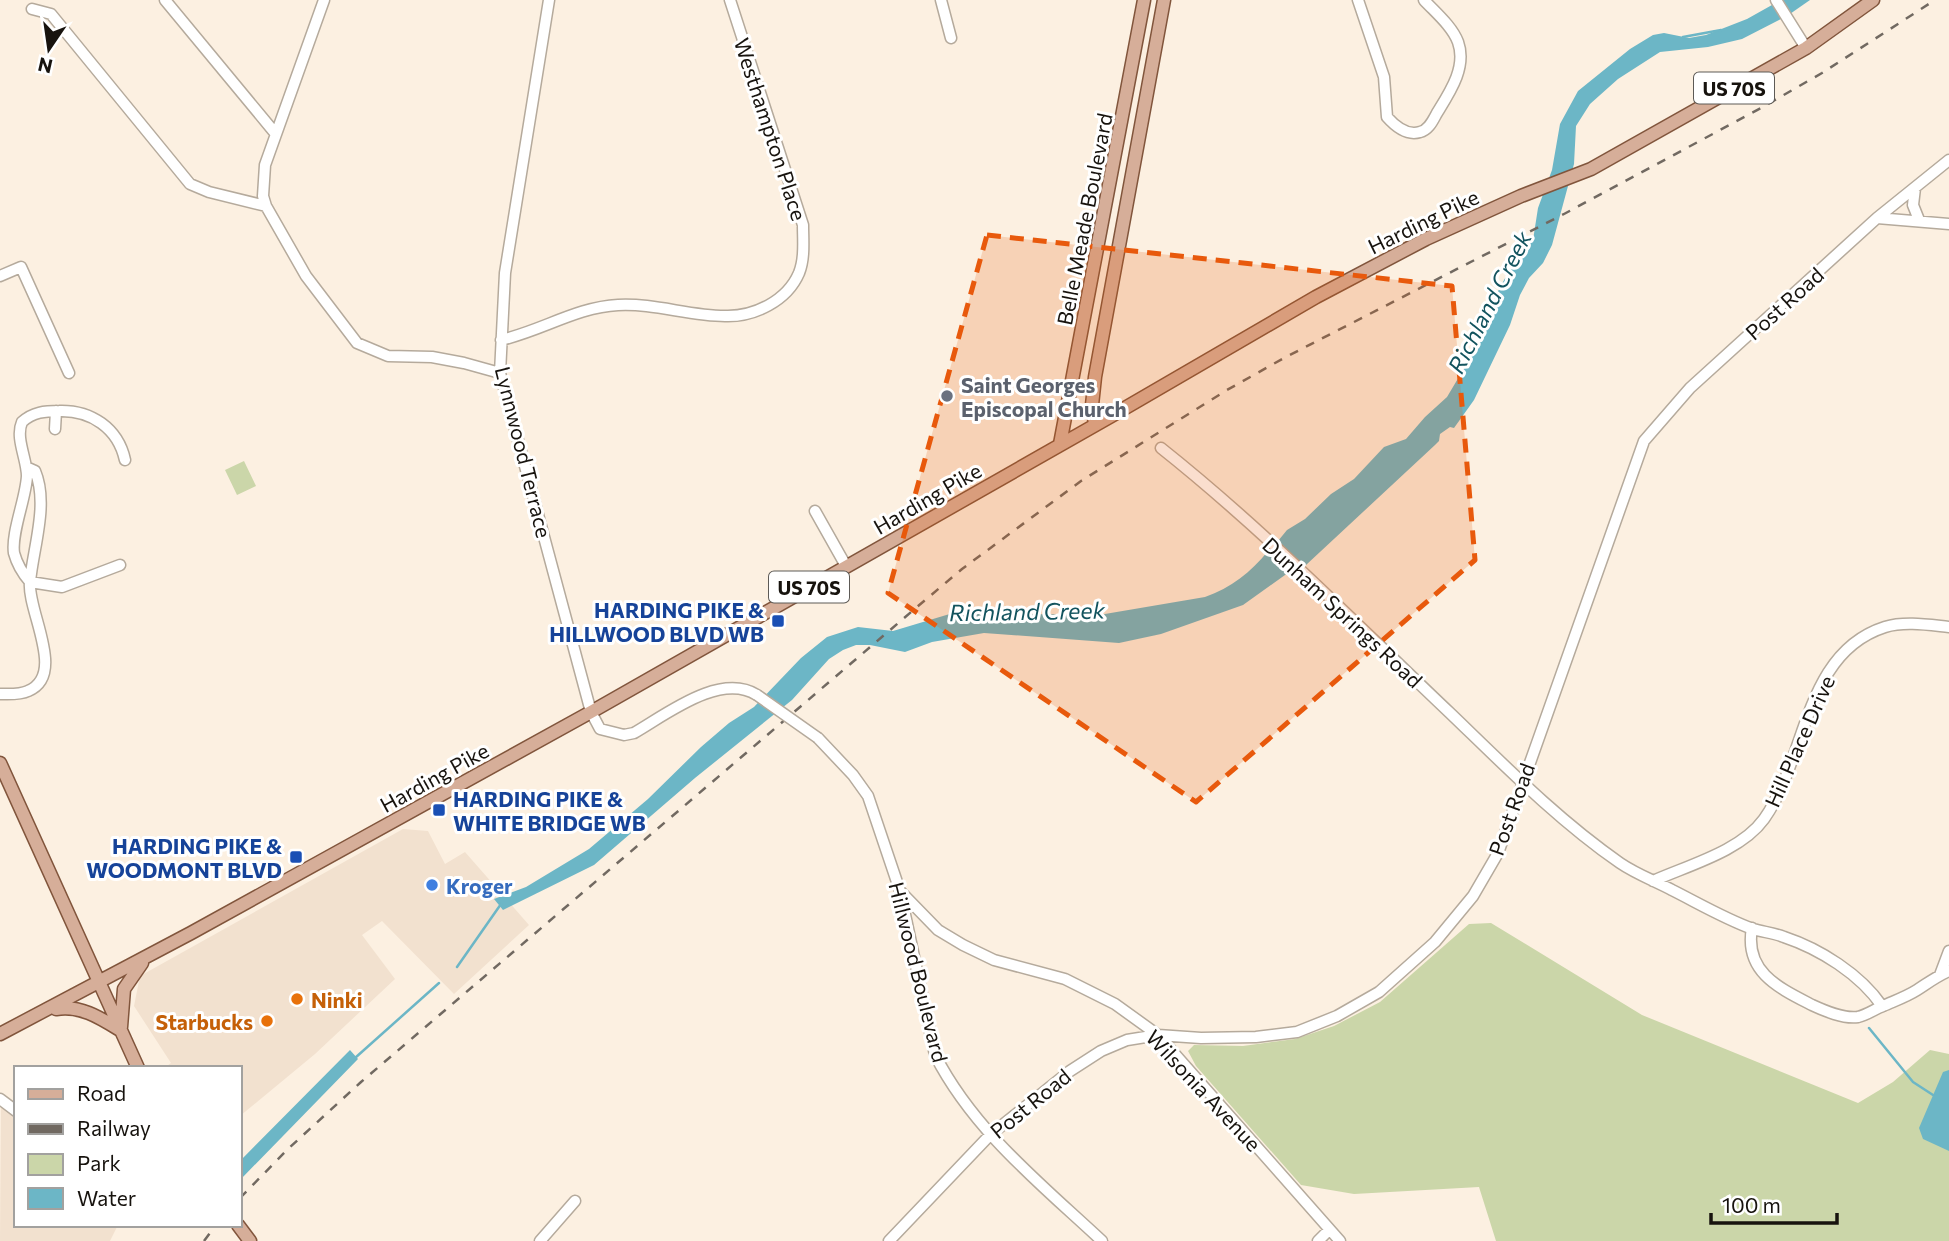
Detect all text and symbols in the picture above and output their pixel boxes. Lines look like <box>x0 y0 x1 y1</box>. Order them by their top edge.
north arrow <box>14 14 84 84</box>
street label: Westhampton Place <box>730 34 812 224</box>
text: N <box>36 53 55 79</box>
road number: US 70S <box>1694 72 1774 104</box>
street label: Belle Meade Boulevard <box>1051 111 1117 327</box>
street label: Harding Pike <box>1363 183 1483 259</box>
water label: Richland Creek <box>1441 226 1537 378</box>
street label: Post Road <box>1740 261 1828 345</box>
street label: Lynnwood Terrace <box>491 364 557 540</box>
place label: Saint Georges Episcopal Church <box>961 372 1127 421</box>
marker: Saint Georges Episcopal Church <box>939 388 955 404</box>
street label: Harding Pike <box>869 457 985 539</box>
street label: Dunham Springs Road <box>1258 532 1428 692</box>
road number: US 70S <box>769 572 849 602</box>
water label: Richland Creek <box>949 596 1106 626</box>
place label: HARDING PIKE & HILLWOOD BLVD WB <box>549 597 764 646</box>
marker: HARDING PIKE & HILLWOOD BLVD WB <box>770 613 786 629</box>
street label: Hill Place Drive <box>1759 671 1839 811</box>
street label: Harding Pike <box>375 737 493 817</box>
street label: Post Road <box>1483 759 1539 859</box>
place label: HARDING PIKE & WHITE BRIDGE WB <box>453 786 646 835</box>
marker: HARDING PIKE & WHITE BRIDGE WB <box>431 802 447 818</box>
place label: HARDING PIKE & WOODMONT BLVD <box>86 833 282 882</box>
marker: HARDING PIKE & WOODMONT BLVD <box>288 849 304 865</box>
place label: Kroger <box>446 873 513 898</box>
marker: Kroger <box>424 877 440 893</box>
street label: Hillwood Boulevard <box>884 879 954 1065</box>
place label: Ninki <box>311 987 363 1012</box>
marker: Ninki <box>289 991 305 1007</box>
place label: Starbucks <box>156 1009 253 1034</box>
marker: Starbucks <box>259 1013 275 1029</box>
street label: Wilsonia Avenue <box>1141 1024 1267 1156</box>
street label: Post Road <box>985 1063 1075 1143</box>
legend <box>14 1066 242 1227</box>
text: Road <box>77 1080 126 1105</box>
text: Railway <box>77 1115 151 1140</box>
text: Park <box>77 1150 121 1175</box>
scale bar <box>1711 1182 1837 1226</box>
text: Water <box>77 1185 136 1210</box>
text: 100 m <box>1722 1192 1781 1217</box>

